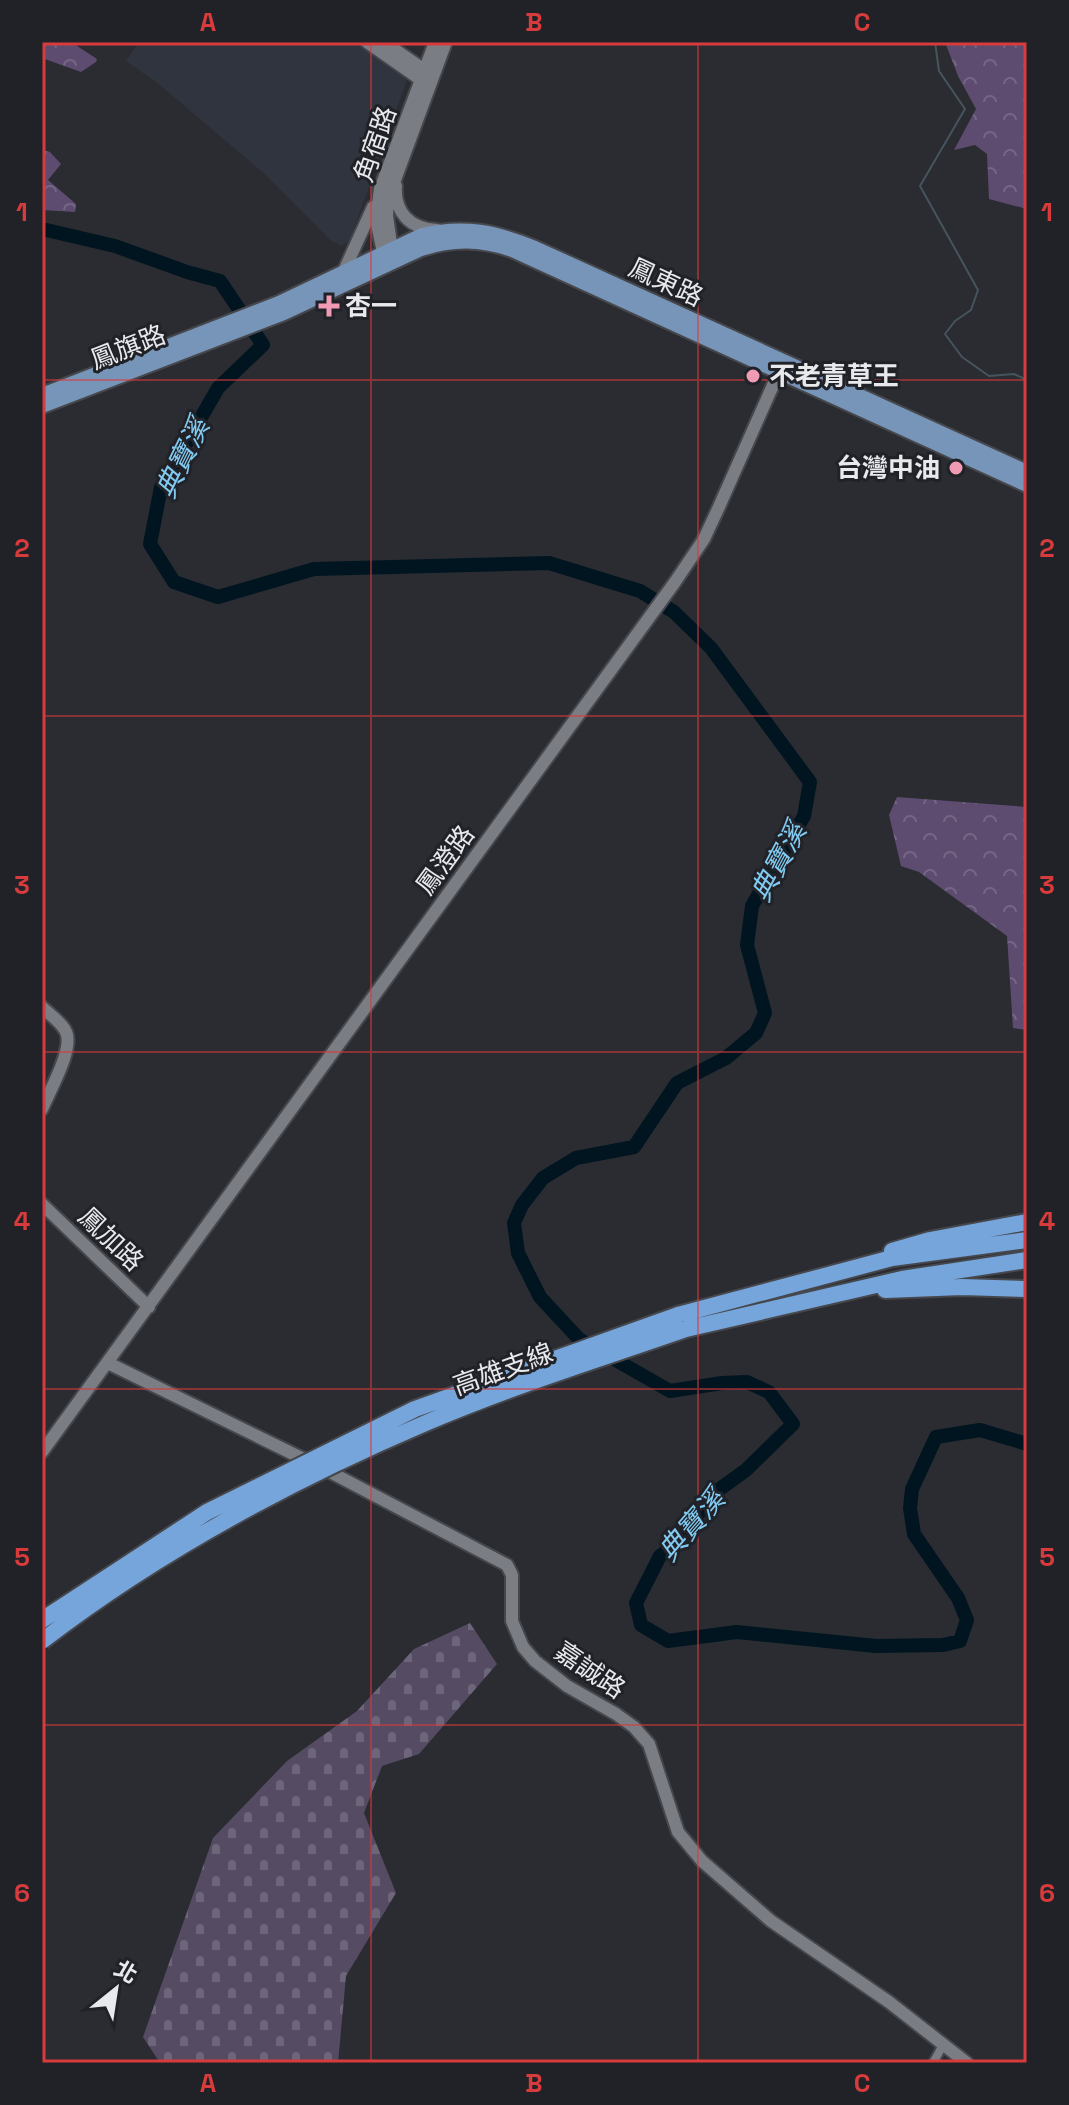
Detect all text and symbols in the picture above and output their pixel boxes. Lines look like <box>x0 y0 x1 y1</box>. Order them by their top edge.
text: A <box>200 5 217 39</box>
text: B <box>525 5 543 39</box>
text: C <box>854 5 870 39</box>
street label: 角宿路 <box>346 102 404 186</box>
text: 1 <box>16 195 28 229</box>
text: 1 <box>1041 195 1053 229</box>
street label: 鳳東路 <box>623 250 709 314</box>
place label: 杏一 <box>345 289 397 323</box>
marker: 杏一 <box>320 297 338 315</box>
street label: 鳳旗路 <box>85 317 171 377</box>
place label: 不老青草王 <box>769 359 899 393</box>
marker: 不老青草王 <box>744 367 762 385</box>
water label: 典寶溪 <box>147 409 218 504</box>
place label: 台灣中油 <box>836 451 940 485</box>
marker: 台灣中油 <box>947 459 965 477</box>
text: 2 <box>14 531 30 565</box>
text: 2 <box>1039 531 1055 565</box>
water label: 典寶溪 <box>742 813 815 908</box>
street label: 鳳澄路 <box>408 818 482 902</box>
text: 3 <box>14 868 30 902</box>
text: 3 <box>1039 868 1055 902</box>
street label: 鳳加路 <box>71 1200 151 1278</box>
text: 4 <box>14 1204 30 1238</box>
text: 4 <box>1039 1204 1055 1238</box>
street label: 高雄支線 <box>448 1335 558 1403</box>
water label: 典寶溪 <box>650 1478 735 1569</box>
text: 5 <box>14 1540 30 1574</box>
text: 5 <box>1039 1540 1055 1574</box>
street label: 嘉誠路 <box>548 1634 632 1706</box>
text: 6 <box>14 1876 30 1910</box>
text: 6 <box>1039 1876 1055 1910</box>
north arrow <box>76 1949 156 2029</box>
text: 北 <box>109 1954 143 1989</box>
text: A <box>200 2066 217 2100</box>
text: B <box>525 2066 543 2100</box>
text: C <box>854 2066 870 2100</box>

